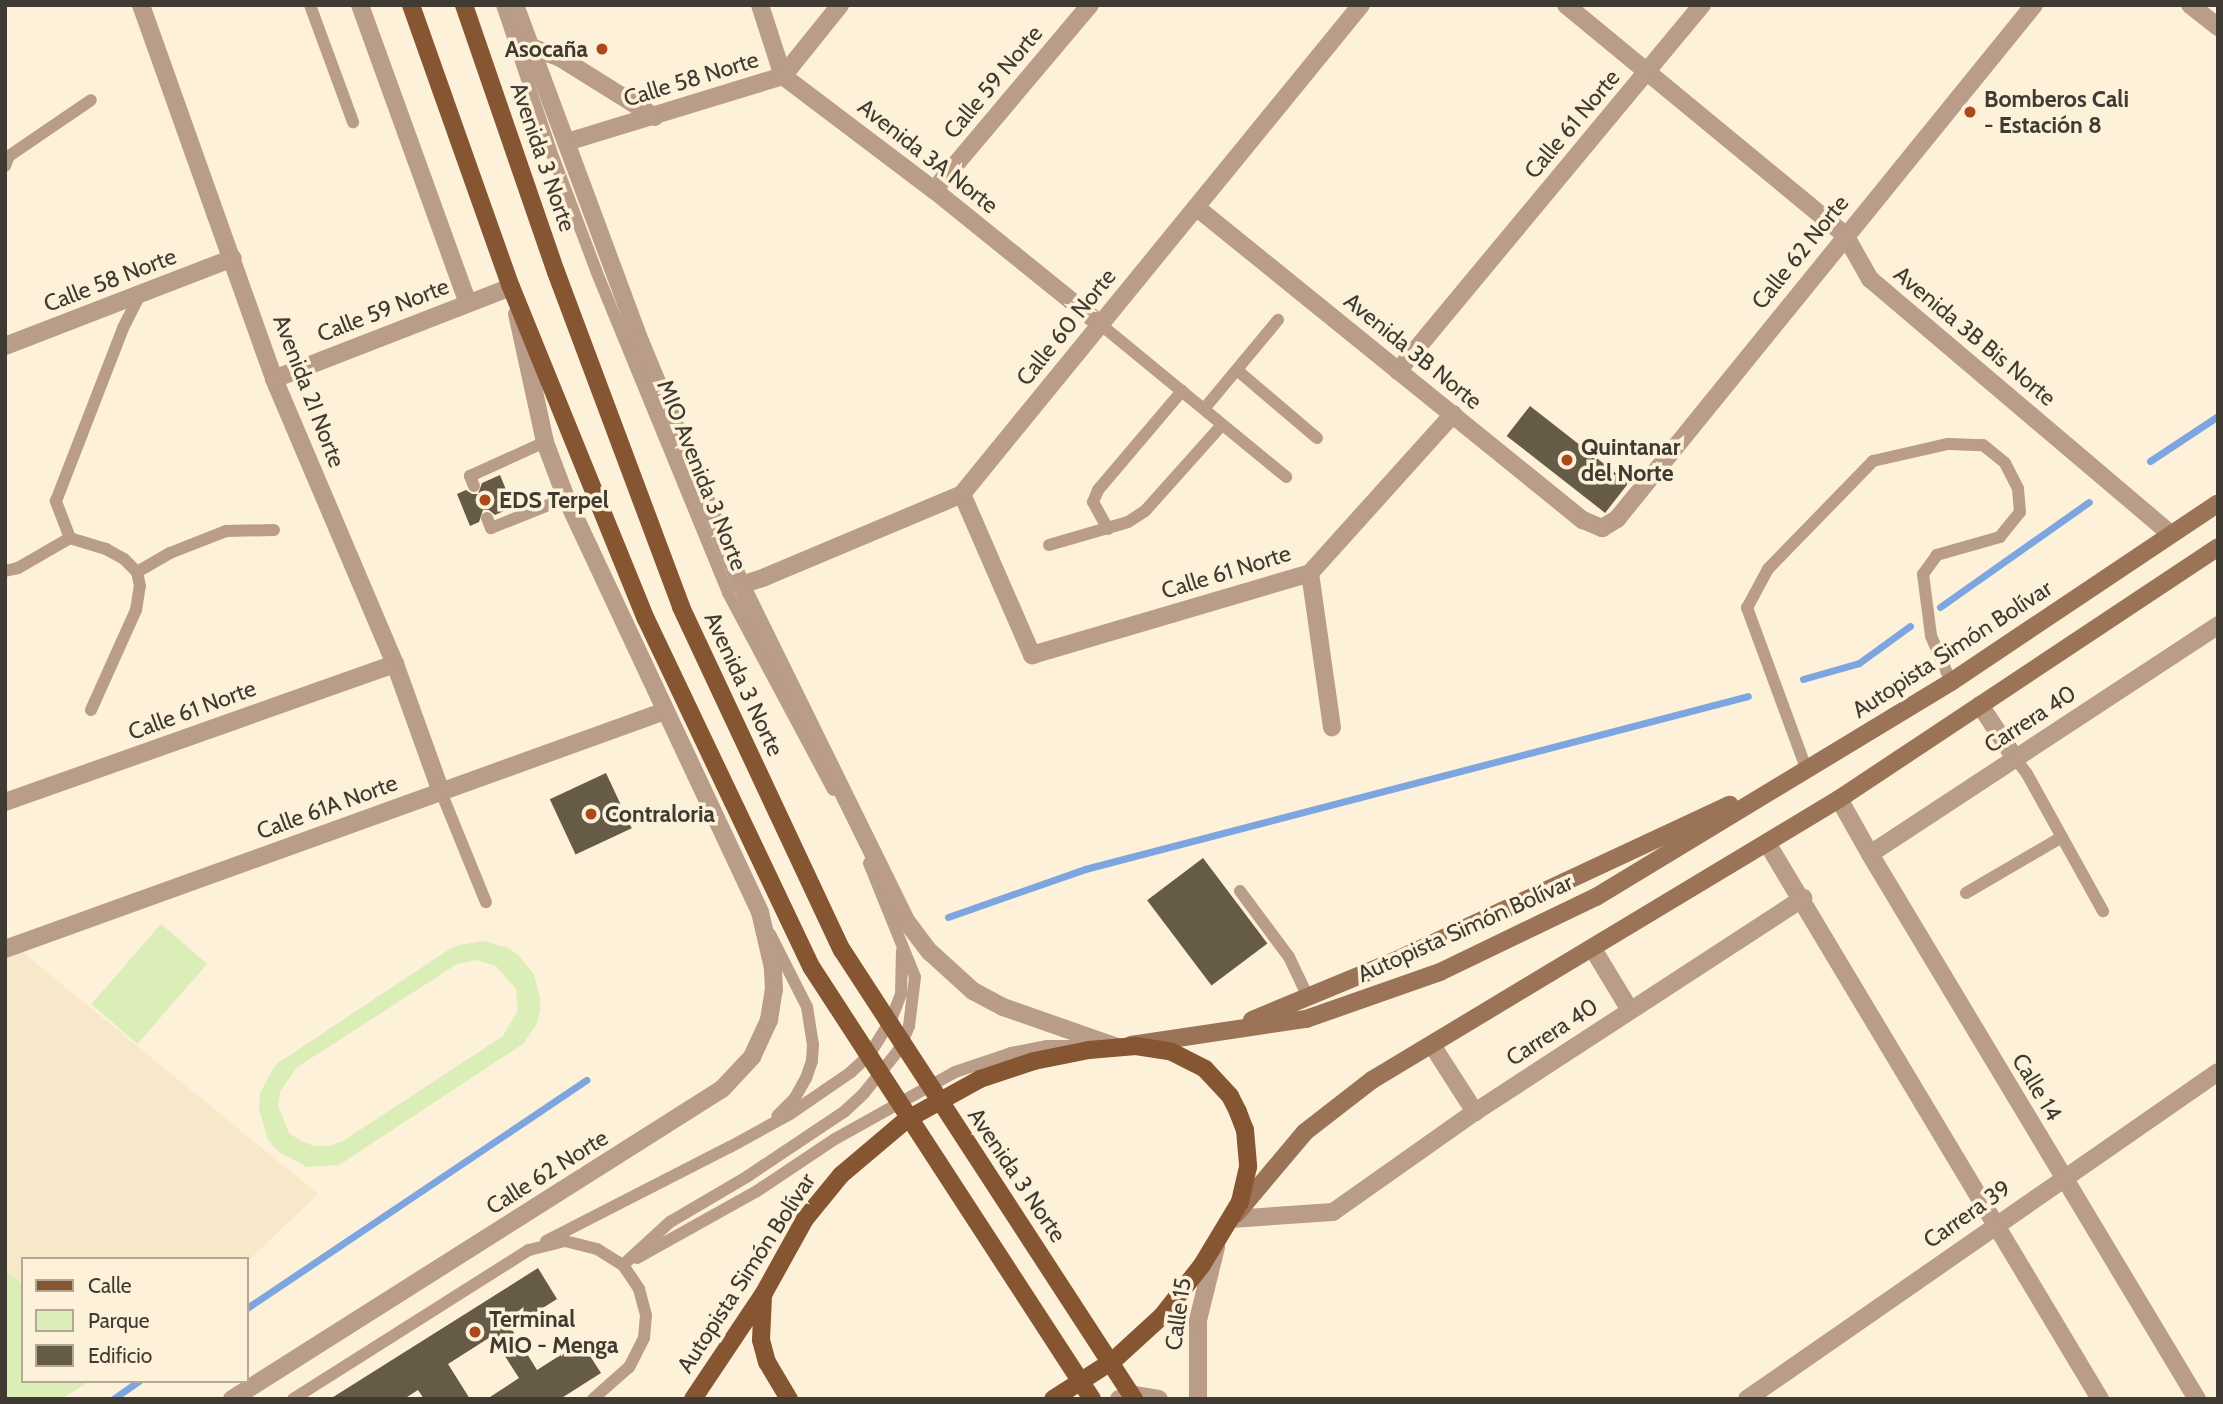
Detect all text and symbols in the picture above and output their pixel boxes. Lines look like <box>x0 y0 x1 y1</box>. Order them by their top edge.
street label: Calle 59 Norte <box>938 20 1048 144</box>
place label: Asocaña <box>505 35 588 63</box>
marker: Asocaña <box>594 41 610 57</box>
street label: Calle 58 Norte <box>620 45 762 113</box>
street label: Calle 61 Norte <box>1518 64 1626 184</box>
street label: Avenida 3 Norte <box>505 79 581 235</box>
place label: Bomberos Cali - Estación 8 <box>1984 85 2129 139</box>
street label: Avenida 3A Norte <box>853 93 1003 219</box>
marker: Bomberos Cali - Estación 8 <box>1962 104 1978 120</box>
street label: Calle 62 Norte <box>1746 190 1854 314</box>
street label: Calle 58 Norte <box>40 242 180 318</box>
street label: Avenida 3B Bis Norte <box>1888 260 2062 412</box>
street label: Calle 60 Norte <box>1010 263 1122 391</box>
street label: Calle 59 Norte <box>313 272 453 348</box>
street label: Avenida 3B Norte <box>1338 287 1488 415</box>
street label: Avenida 2I Norte <box>267 311 351 471</box>
street label: MIO Avenida 3 Norte <box>651 376 753 574</box>
place label: Quintanar del Norte <box>1581 433 1680 487</box>
marker: Quintanar del Norte <box>1559 452 1575 468</box>
place label: EDS Terpel <box>499 486 609 514</box>
marker: EDS Terpel <box>477 492 493 508</box>
street label: Calle 61 Norte <box>1158 539 1294 605</box>
street label: Autopista Simón Bolívar <box>1847 574 2057 724</box>
street label: Avenida 3 Norte <box>699 608 789 760</box>
street label: Calle 61 Norte <box>124 674 260 746</box>
street label: Carrera 40 <box>1979 679 2081 759</box>
street label: Calle 61A Norte <box>253 769 401 845</box>
place label: Contraloria <box>605 800 715 828</box>
marker: Contraloria <box>583 806 599 822</box>
street label: Autopista Simón Bolívar <box>1353 868 1577 988</box>
street label: Carrera 40 <box>1501 992 1603 1072</box>
street label: Calle 14 <box>2006 1048 2068 1126</box>
street label: Avenida 3 Norte <box>962 1103 1072 1247</box>
street label: Calle 62 Norte <box>481 1124 613 1220</box>
street label: Autopista Simón Bolívar <box>671 1168 821 1378</box>
street label: Carrera 39 <box>1918 1174 2016 1254</box>
legend <box>21 1257 248 1383</box>
text: Calle <box>88 1273 132 1298</box>
street label: Calle 15 <box>1159 1276 1197 1352</box>
place label: Terminal MIO - Menga <box>489 1305 618 1359</box>
text: Parque <box>88 1308 150 1333</box>
marker: Terminal MIO - Menga <box>467 1324 483 1340</box>
text: Edificio <box>88 1343 152 1368</box>

